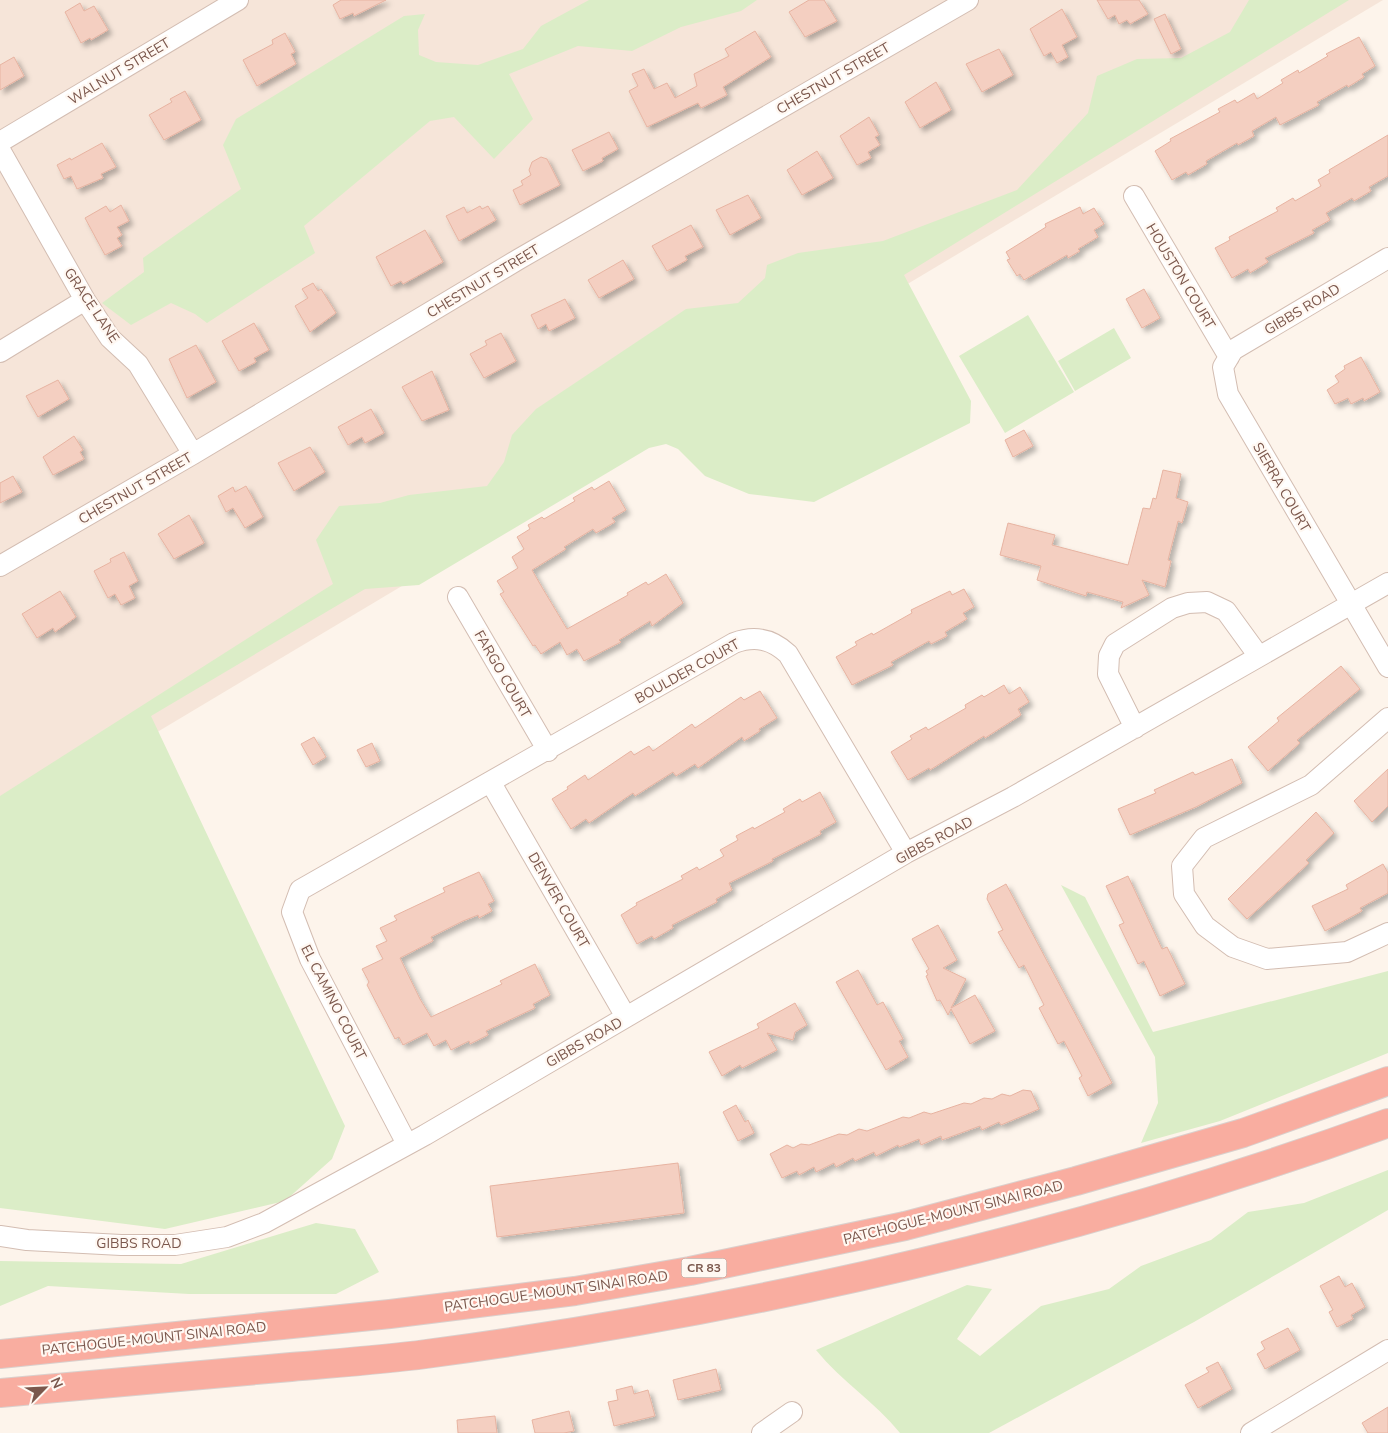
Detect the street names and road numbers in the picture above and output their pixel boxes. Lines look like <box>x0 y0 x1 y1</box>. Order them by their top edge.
street label: WALNUT STREET <box>65 33 174 109</box>
street label: CHESTNUT STREET <box>773 38 894 119</box>
street label: HOUSTON COURT <box>1142 220 1220 333</box>
street label: CHESTNUT STREET <box>423 240 544 323</box>
street label: GRACE LANE <box>59 264 124 347</box>
street label: GIBBS ROAD <box>1261 279 1344 340</box>
street label: SIERRA COURT <box>1248 439 1315 536</box>
street label: CHESTNUT STREET <box>75 448 196 529</box>
street label: FARGO COURT <box>470 627 536 722</box>
street label: BOULDER COURT <box>631 634 744 708</box>
street label: GIBBS ROAD <box>892 812 976 869</box>
street label: DENVER COURT <box>524 849 594 952</box>
street label: EL CAMINO COURT <box>296 942 371 1063</box>
street label: GIBBS ROAD <box>543 1013 626 1072</box>
street label: PATCHOGUE-MOUNT SINAI ROAD <box>841 1176 1065 1249</box>
street label: GIBBS ROAD <box>96 1234 182 1253</box>
road number: CR 83 <box>682 1258 726 1278</box>
street label: PATCHOGUE-MOUNT SINAI ROAD <box>443 1266 669 1317</box>
street label: PATCHOGUE-MOUNT SINAI ROAD <box>41 1317 267 1360</box>

